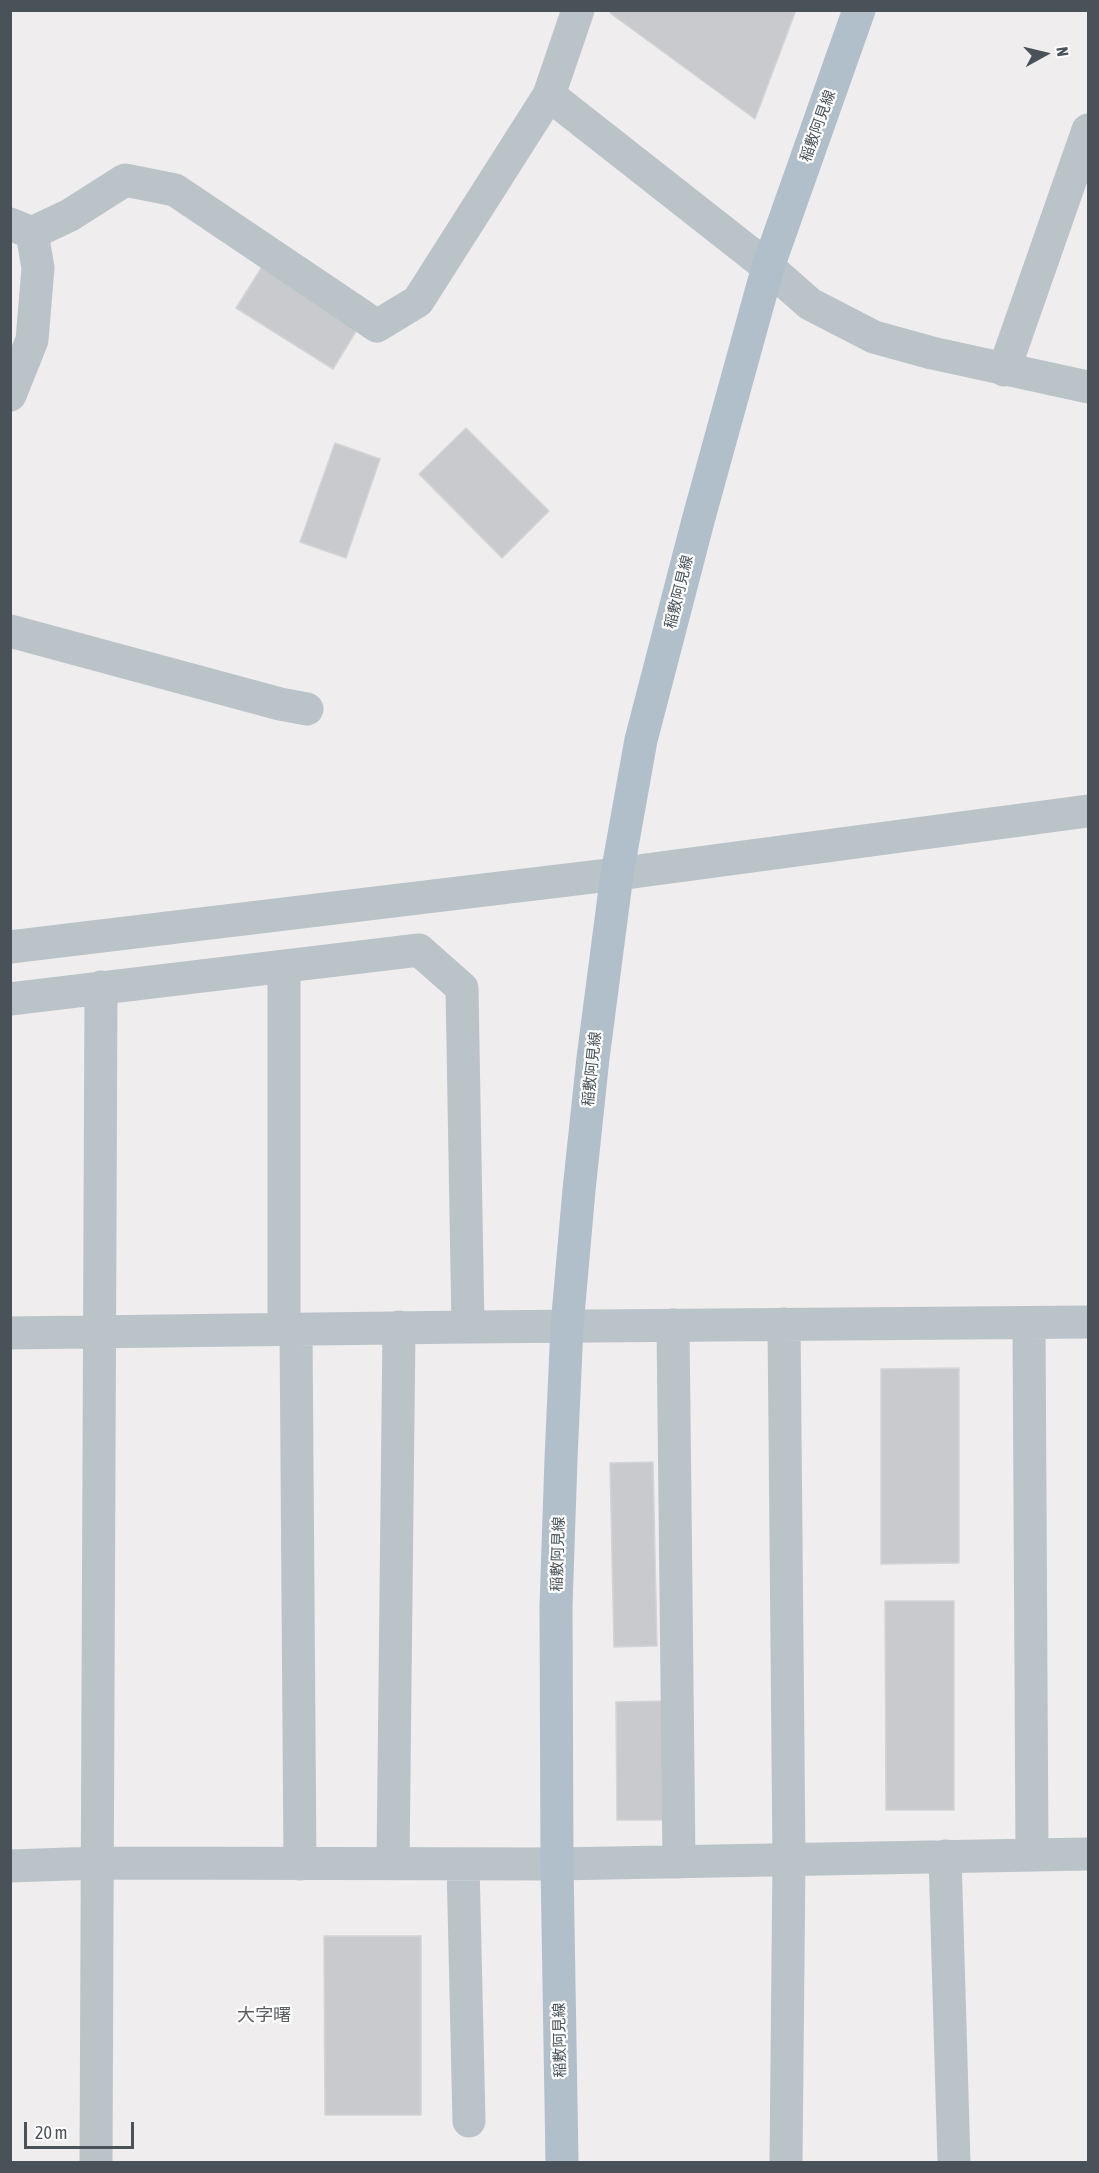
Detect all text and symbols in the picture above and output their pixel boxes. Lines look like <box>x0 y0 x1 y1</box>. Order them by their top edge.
north arrow <box>1015 24 1075 84</box>
text: N <box>1053 46 1072 57</box>
street label: 稲敷阿見線 <box>797 88 839 164</box>
street label: 稲敷阿見線 <box>661 553 697 631</box>
street label: 稲敷阿見線 <box>579 1031 605 1107</box>
street label: 稲敷阿見線 <box>548 1516 568 1592</box>
street label: 稲敷阿見線 <box>550 2002 570 2078</box>
district label: 大字曙 <box>237 2004 291 2026</box>
scale bar <box>27 2110 136 2148</box>
text: 20 m <box>35 2122 67 2143</box>

